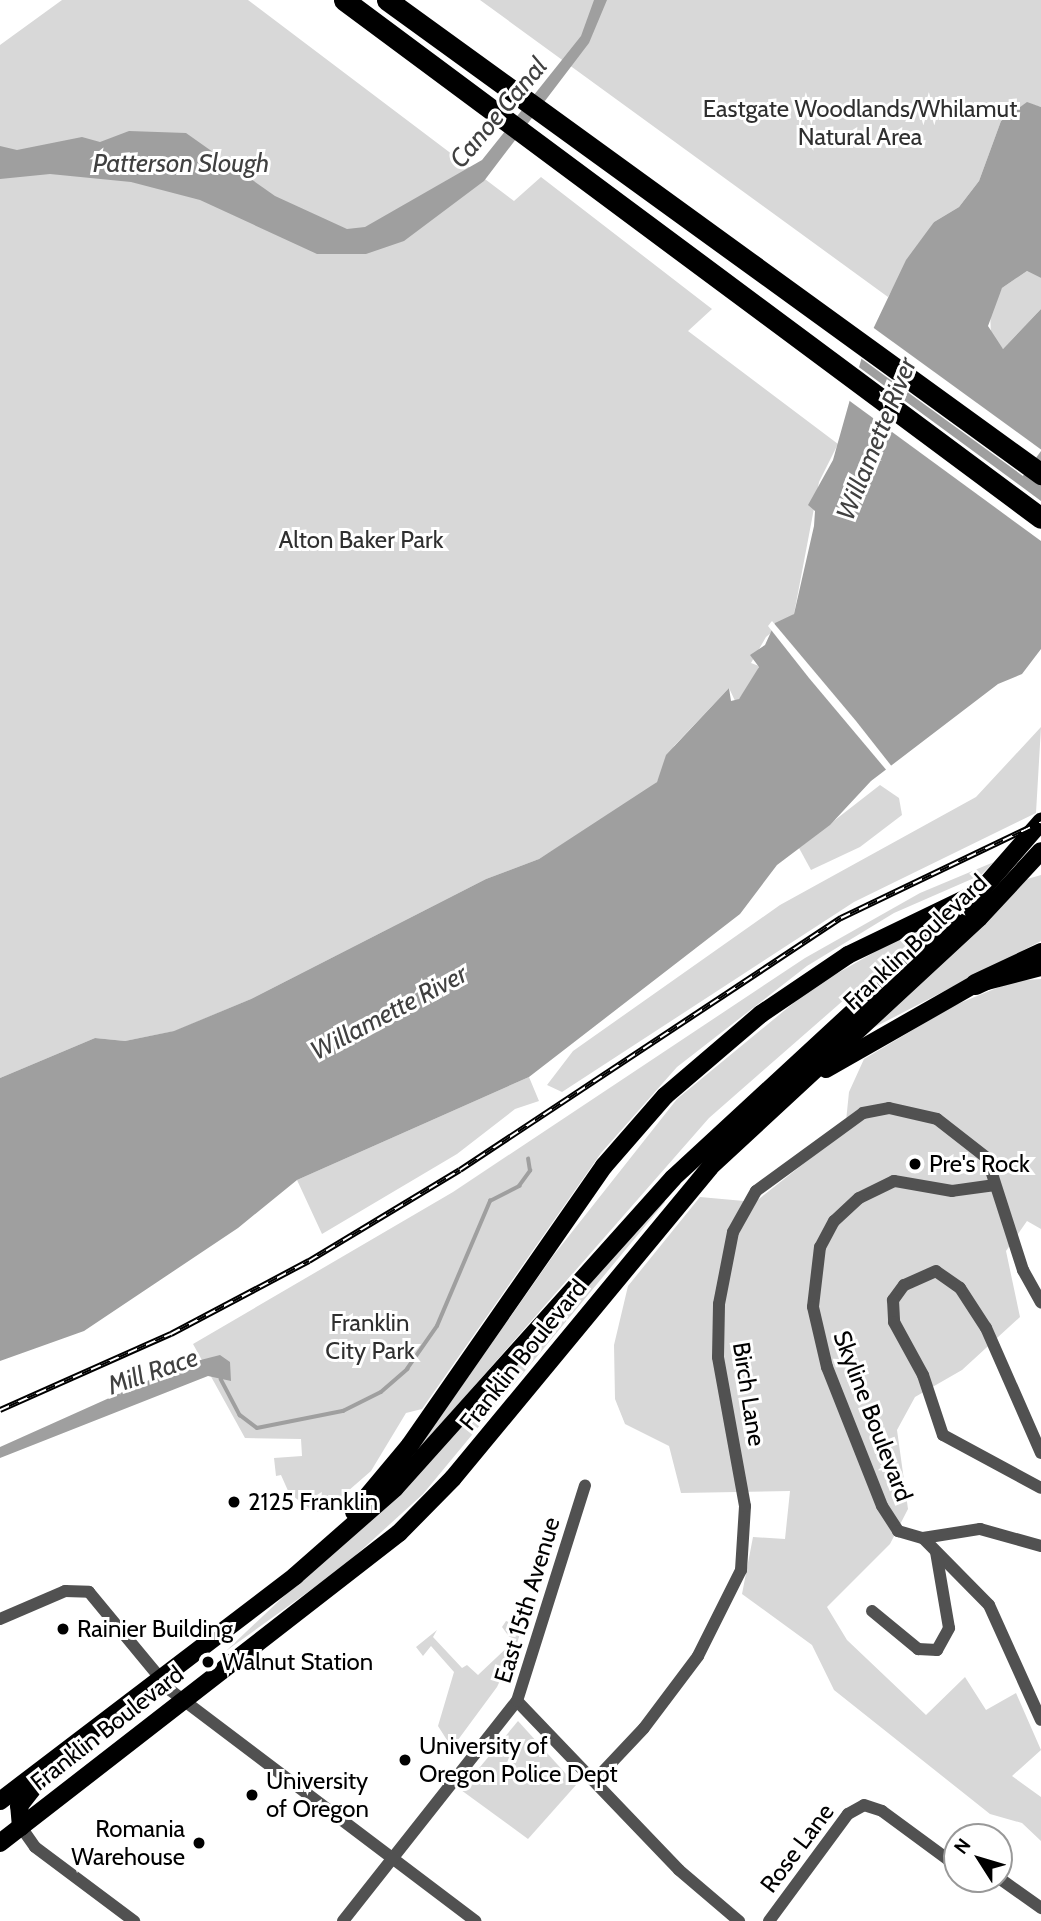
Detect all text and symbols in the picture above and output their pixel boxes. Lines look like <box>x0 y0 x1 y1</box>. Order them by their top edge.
water label: Canoe Canal <box>444 51 554 175</box>
park label: Eastgate Woodlands/Whilamut Natural Area <box>703 95 1017 151</box>
water label: Patterson Slough <box>93 148 269 180</box>
water label: Willamette River <box>830 353 924 525</box>
park label: Alton Baker Park <box>279 526 443 554</box>
street label: Franklin Boulevard <box>837 868 993 1016</box>
water label: Willamette River <box>306 959 472 1067</box>
place label: Pre's Rock <box>929 1150 1030 1178</box>
marker: Pre's Rock <box>907 1156 923 1172</box>
street label: Franklin Boulevard <box>453 1274 593 1436</box>
park label: Franklin City Park <box>325 1309 415 1365</box>
street label: Skyline Boulevard <box>827 1327 919 1505</box>
street label: Birch Lane <box>727 1340 771 1448</box>
water label: Mill Race <box>104 1342 202 1402</box>
place label: 2125 Franklin <box>248 1488 378 1516</box>
marker: 2125 Franklin <box>226 1494 242 1510</box>
street label: East 15th Avenue <box>488 1514 566 1686</box>
place label: Rainier Building <box>77 1615 233 1643</box>
marker: Rainier Building <box>55 1621 71 1637</box>
place label: Walnut Station <box>222 1648 373 1676</box>
marker: Walnut Station <box>200 1654 216 1670</box>
street label: Franklin Boulevard <box>25 1659 189 1797</box>
place label: University of Oregon Police Dept <box>419 1732 618 1788</box>
marker: University of Oregon Police Dept <box>397 1752 413 1768</box>
place label: University of Oregon <box>266 1767 369 1823</box>
marker: University of Oregon <box>244 1787 260 1803</box>
street label: Rose Lane <box>754 1798 840 1898</box>
place label: Romania Warehouse <box>71 1815 185 1871</box>
north arrow <box>943 1823 1013 1893</box>
text: N <box>949 1834 976 1859</box>
marker: Romania Warehouse <box>191 1835 207 1851</box>

